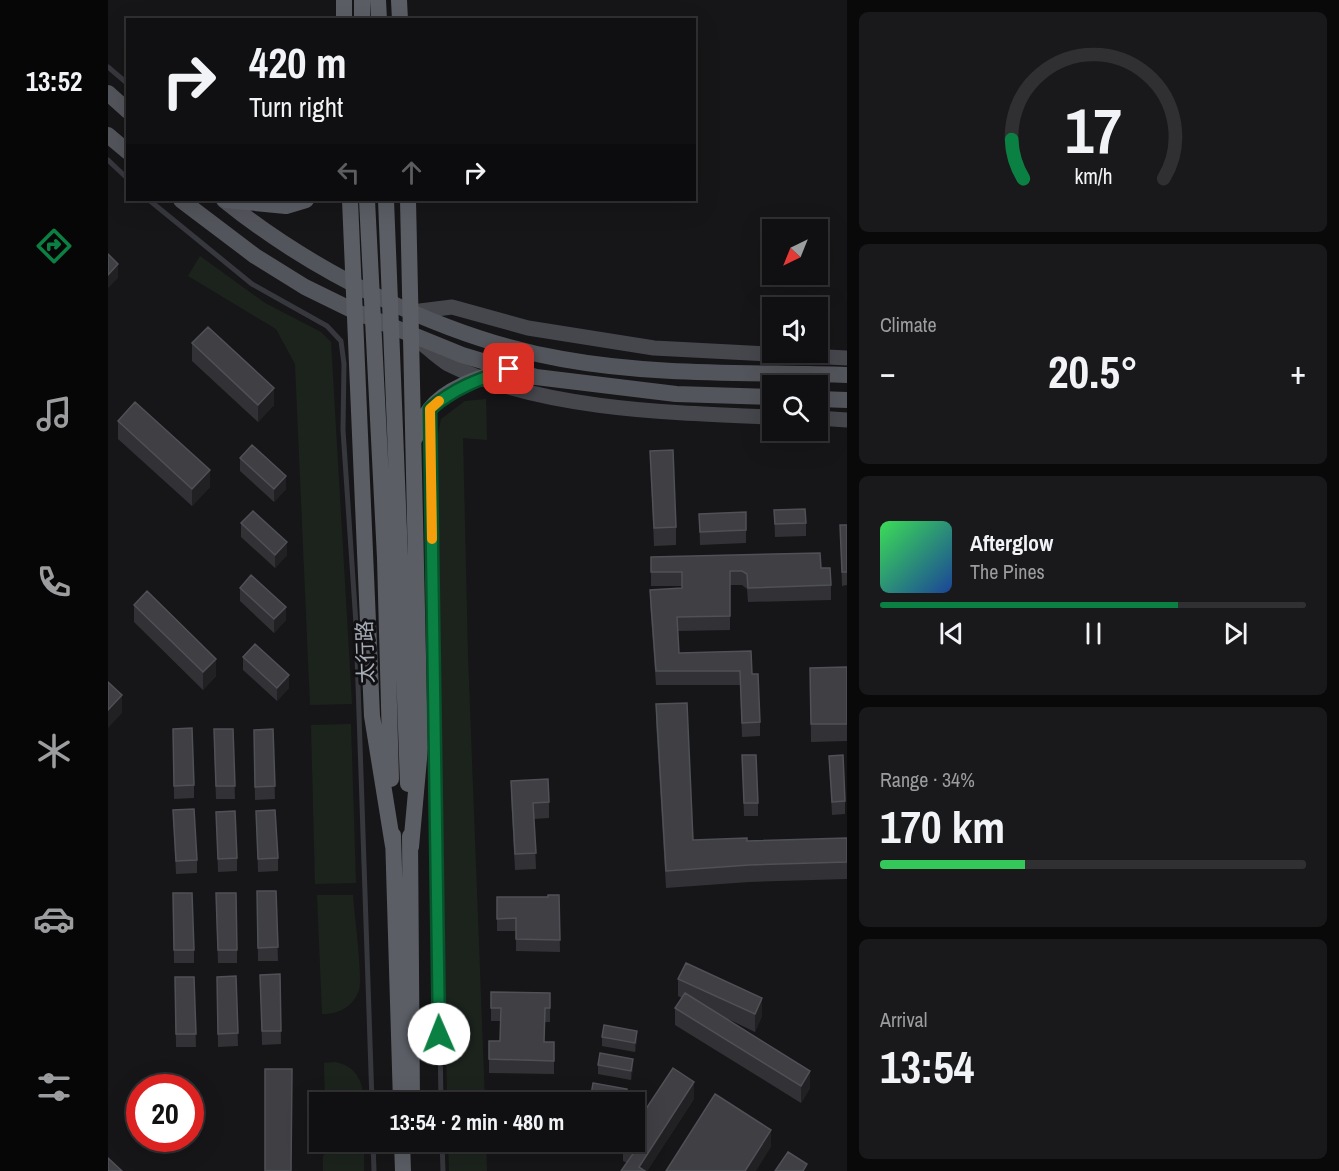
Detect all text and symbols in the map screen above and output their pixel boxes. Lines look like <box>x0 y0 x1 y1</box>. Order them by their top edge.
text: 420 m <box>249 35 347 91</box>
icon: right <box>150 42 228 120</box>
text: 13:52 <box>26 63 82 99</box>
text: 17 <box>1065 88 1121 172</box>
text: Turn right <box>249 89 343 125</box>
icon: left <box>332 156 365 189</box>
icon: ahead <box>395 156 428 189</box>
icon: right <box>458 156 491 189</box>
text: km/h <box>1074 162 1112 191</box>
north arrow <box>762 219 828 285</box>
map controls <box>762 219 828 441</box>
icon: directions <box>33 225 75 267</box>
button: sound <box>762 297 828 363</box>
text: Climate <box>880 311 937 338</box>
text: 20.5° <box>1048 341 1138 402</box>
pin <box>483 343 534 394</box>
text: − <box>880 350 896 394</box>
text: + <box>1290 350 1306 394</box>
icon: arrive <box>492 352 525 385</box>
button: search <box>762 375 828 441</box>
icon: music <box>33 393 75 435</box>
text: Afterglow <box>970 528 1053 558</box>
text: The Pines <box>970 558 1045 585</box>
icon: phone <box>33 561 75 603</box>
icon: previous <box>935 617 968 650</box>
icon: pause <box>1077 617 1110 650</box>
icon: next <box>1219 617 1252 650</box>
street label: 太行路 <box>349 620 381 684</box>
icon: climate <box>33 730 75 772</box>
text: Range · 34% <box>880 766 975 793</box>
text: 170 km <box>880 796 1005 857</box>
icon: car <box>33 898 75 940</box>
position arrow <box>407 1002 471 1066</box>
text: Arrival <box>880 1006 927 1033</box>
text: 13:54 <box>880 1036 974 1097</box>
icon: filters <box>33 1066 75 1108</box>
speed limit sign: 20 <box>126 1074 204 1152</box>
text: 13:54 · 2 min · 480 m <box>390 1107 564 1137</box>

